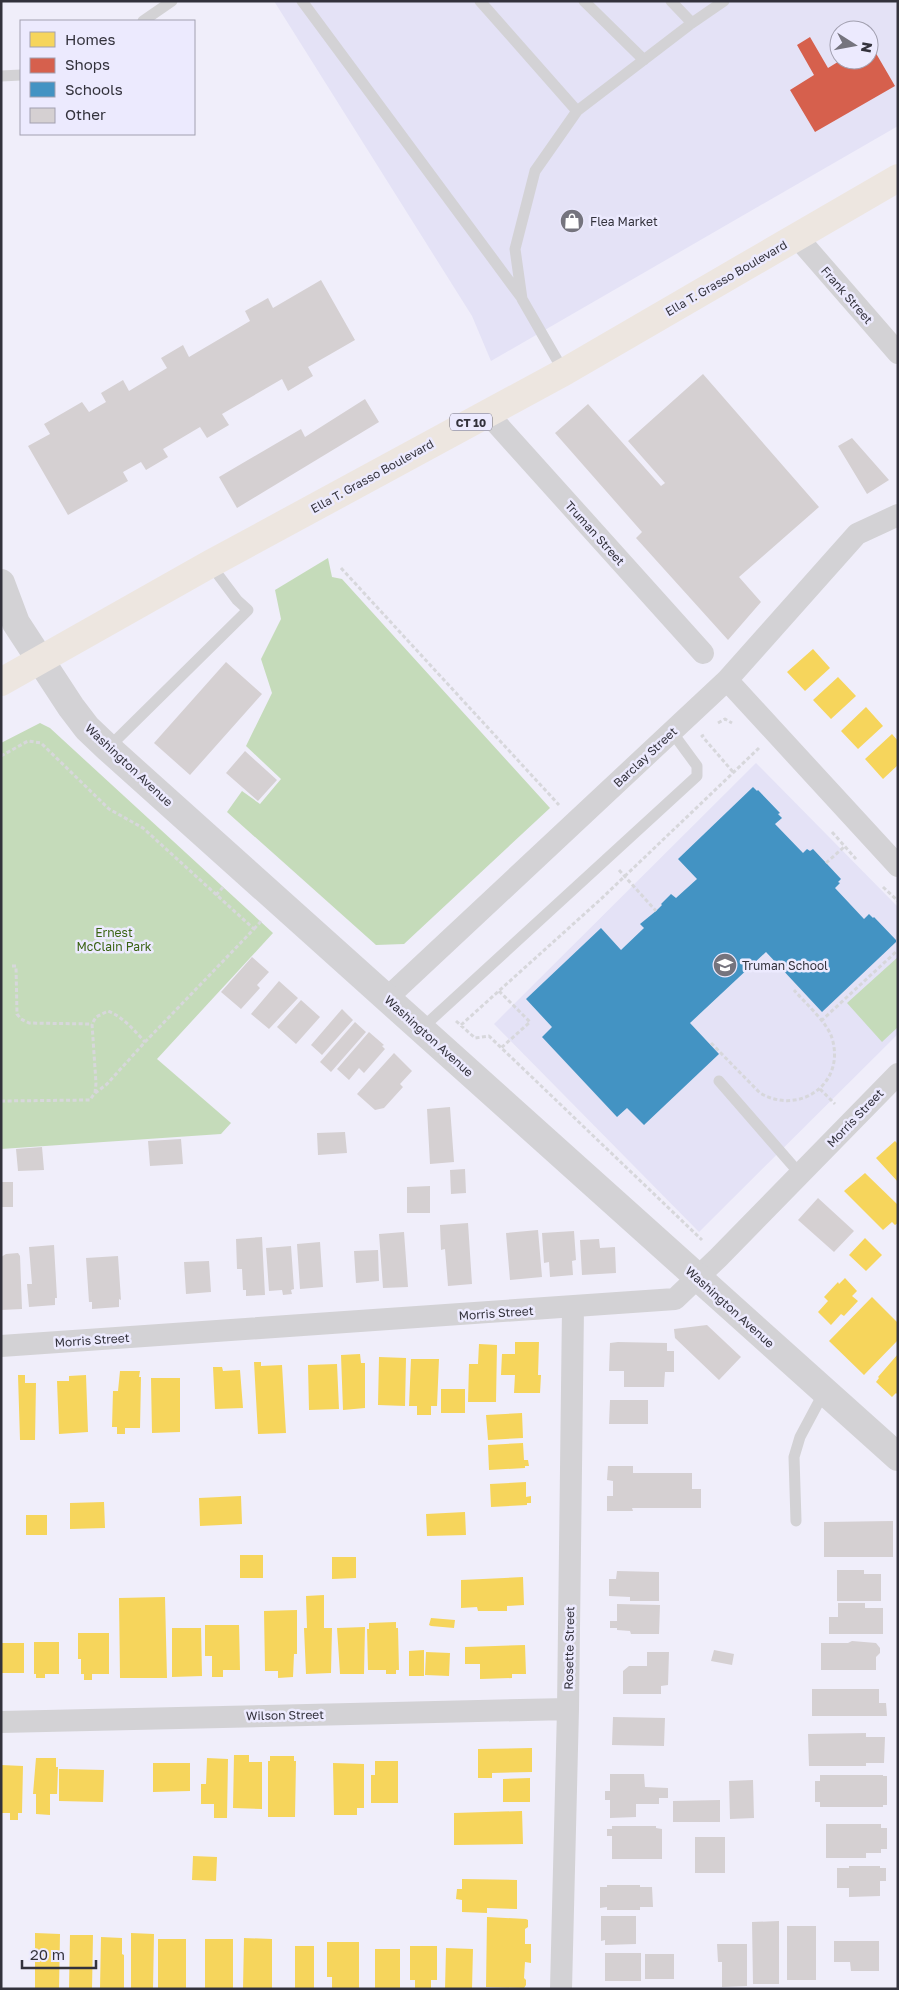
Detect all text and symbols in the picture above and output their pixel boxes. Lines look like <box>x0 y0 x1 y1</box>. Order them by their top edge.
legend <box>20 20 195 135</box>
north arrow <box>829 20 879 70</box>
text: Homes <box>65 30 115 48</box>
text: N <box>858 41 877 54</box>
text: Shops <box>65 55 110 73</box>
text: Schools <box>65 80 123 98</box>
text: Other <box>65 105 106 123</box>
shop icon: Flea Market <box>559 208 585 234</box>
place label: Flea Market <box>590 214 658 229</box>
street label: Ella T. Grasso Boulevard <box>662 237 790 319</box>
street label: Frank Street <box>818 263 876 327</box>
road number: CT 10 <box>450 414 492 431</box>
street label: Ella T. Grasso Boulevard <box>308 436 436 516</box>
street label: Truman Street <box>562 498 628 568</box>
street label: Washington Avenue <box>82 721 176 809</box>
street label: Barclay Street <box>610 724 680 790</box>
park label: Ernest McClain Park <box>76 925 152 954</box>
school or university icon: Truman School <box>712 952 738 978</box>
place label: Truman School <box>742 958 828 973</box>
street label: Washington Avenue <box>382 992 477 1080</box>
street label: Morris Street <box>824 1086 887 1150</box>
street label: Washington Avenue <box>683 1263 778 1351</box>
street label: Morris Street <box>458 1303 534 1323</box>
street label: Morris Street <box>54 1330 130 1350</box>
street label: Rosette Street <box>561 1606 577 1690</box>
street label: Wilson Street <box>246 1707 324 1723</box>
scale bar <box>22 1938 96 1970</box>
text: 20 m <box>30 1945 65 1963</box>

